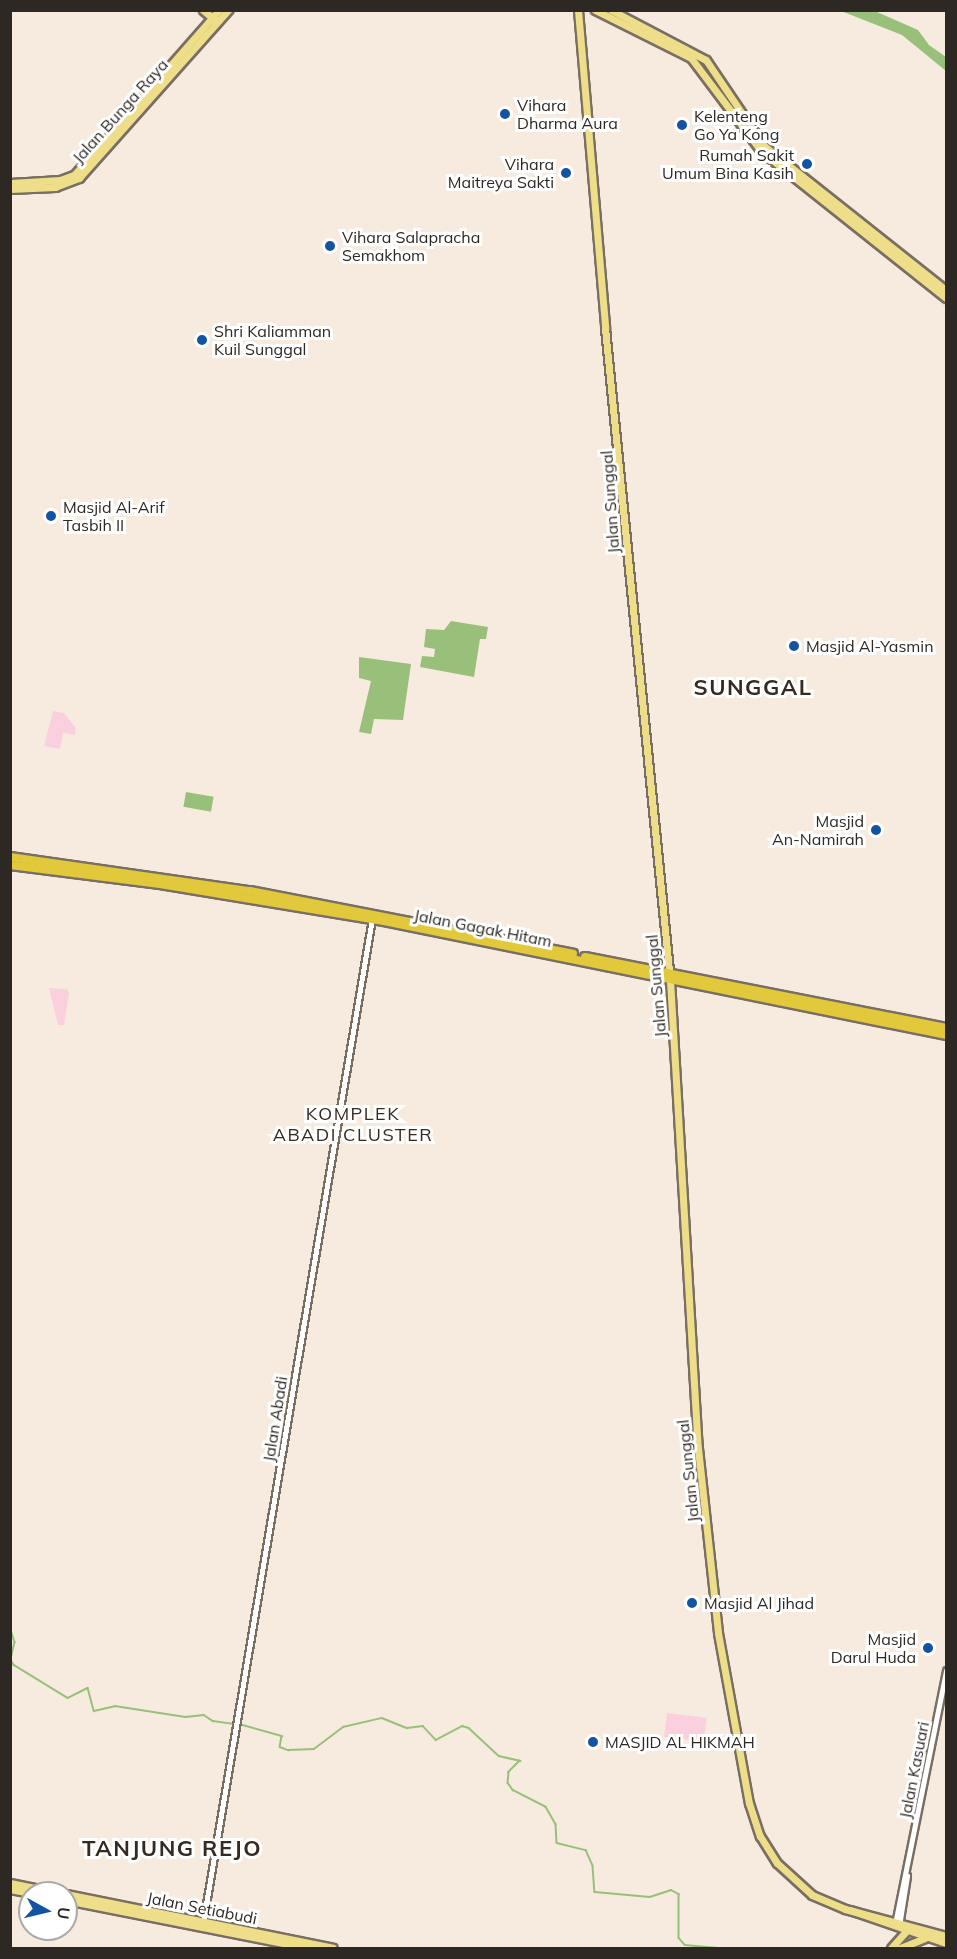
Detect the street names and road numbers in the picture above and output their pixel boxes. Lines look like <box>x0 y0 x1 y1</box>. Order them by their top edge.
street label: Jalan Bunga Raya <box>68 55 172 167</box>
street label: Jalan Sunggal <box>597 450 623 554</box>
street label: Jalan Gagak Hitam <box>412 905 554 951</box>
street label: Jalan Sunggal <box>642 934 670 1038</box>
street label: Jalan Abadi <box>259 1375 291 1463</box>
street label: Jalan Sunggal <box>673 1419 703 1523</box>
street label: Jalan Kasuari <box>895 1720 933 1820</box>
street label: Jalan Setiabudi <box>145 1888 259 1928</box>

